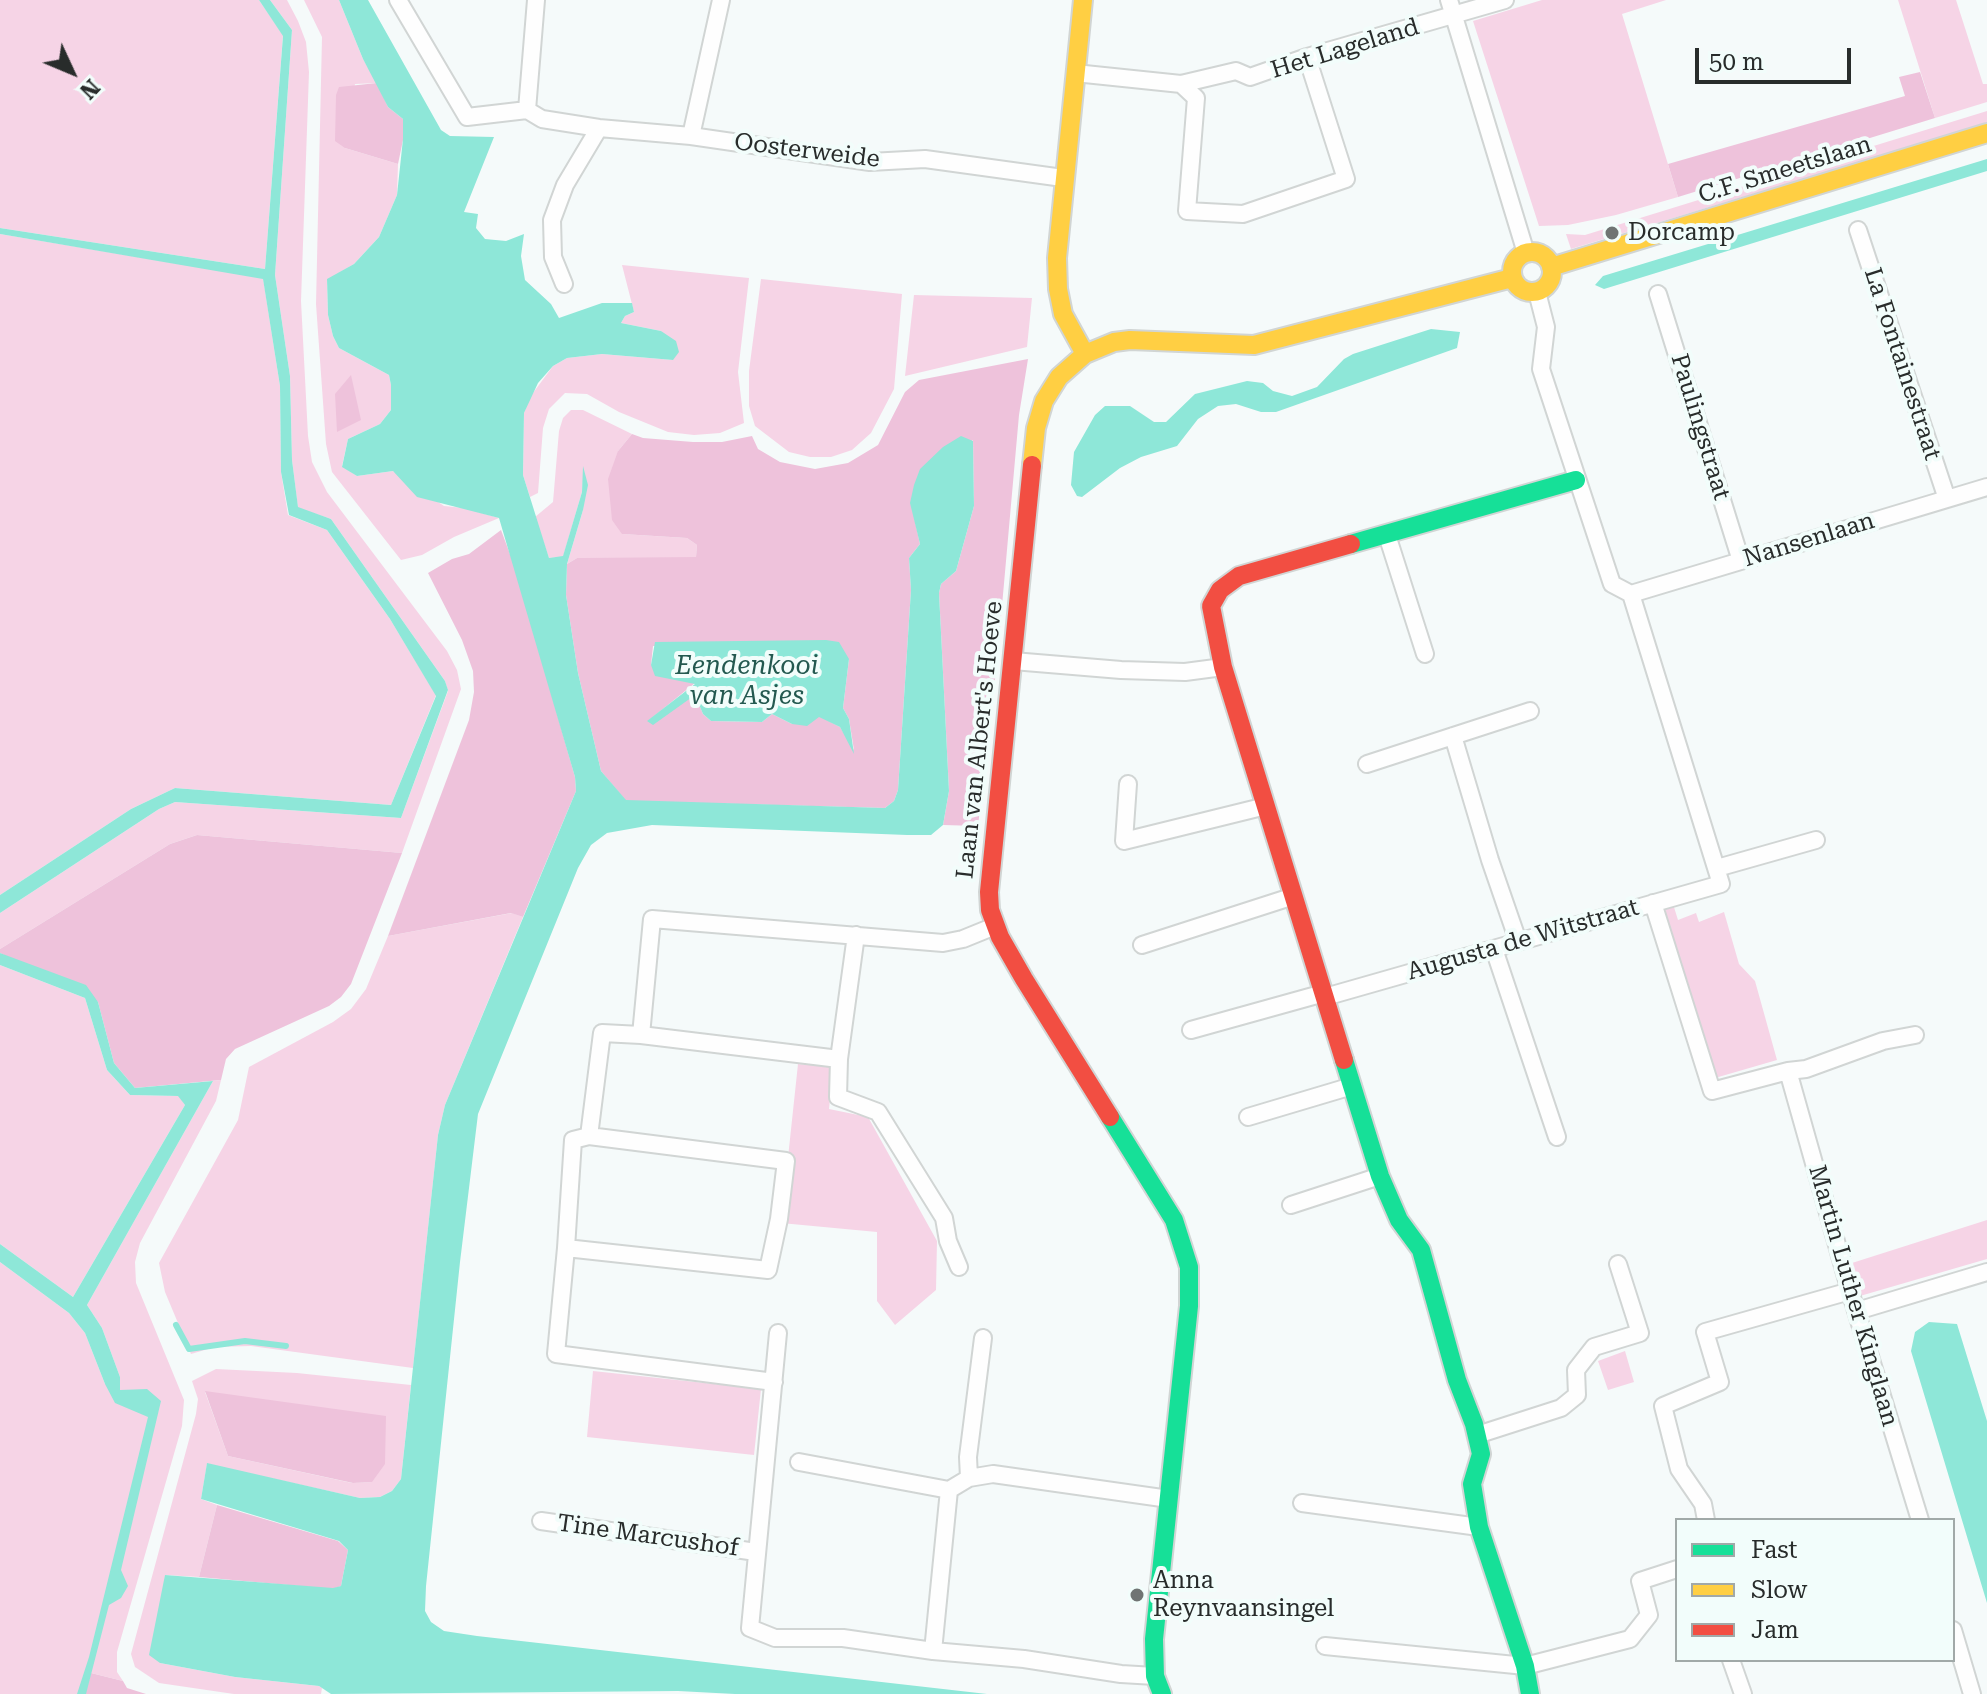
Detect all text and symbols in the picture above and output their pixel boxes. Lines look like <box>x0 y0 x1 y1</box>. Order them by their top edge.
street label: Het Lageland <box>1267 13 1423 85</box>
north arrow <box>32 32 112 112</box>
scale bar <box>1699 32 1855 82</box>
text: 50 m <box>1709 48 1764 76</box>
text: N <box>75 74 105 104</box>
street label: Oosterweide <box>733 128 881 174</box>
street label: C.F. Smeetslaan <box>1695 130 1875 210</box>
place label: Dorcamp <box>1628 219 1735 247</box>
marker: Dorcamp <box>1603 224 1621 242</box>
street label: La Fontainestraat <box>1857 264 1947 464</box>
street label: Paulingstraat <box>1664 351 1736 503</box>
street label: Nansenlaan <box>1740 506 1878 574</box>
street label: Laan van Albert's Hoeve <box>951 600 1009 880</box>
water label: Eendenkooi van Asjes <box>675 650 819 712</box>
street label: Augusta de Witstraat <box>1404 893 1642 987</box>
street label: Martin Luther Kinglaan <box>1802 1162 1904 1430</box>
street label: Tine Marcushof <box>556 1509 740 1563</box>
legend <box>1675 1518 1955 1662</box>
text: Fast <box>1751 1536 1798 1564</box>
place label: Anna Reynvaansingel <box>1153 1567 1334 1623</box>
text: Slow <box>1751 1576 1807 1604</box>
marker: Anna Reynvaansingel <box>1128 1586 1146 1604</box>
text: Jam <box>1751 1616 1799 1644</box>

